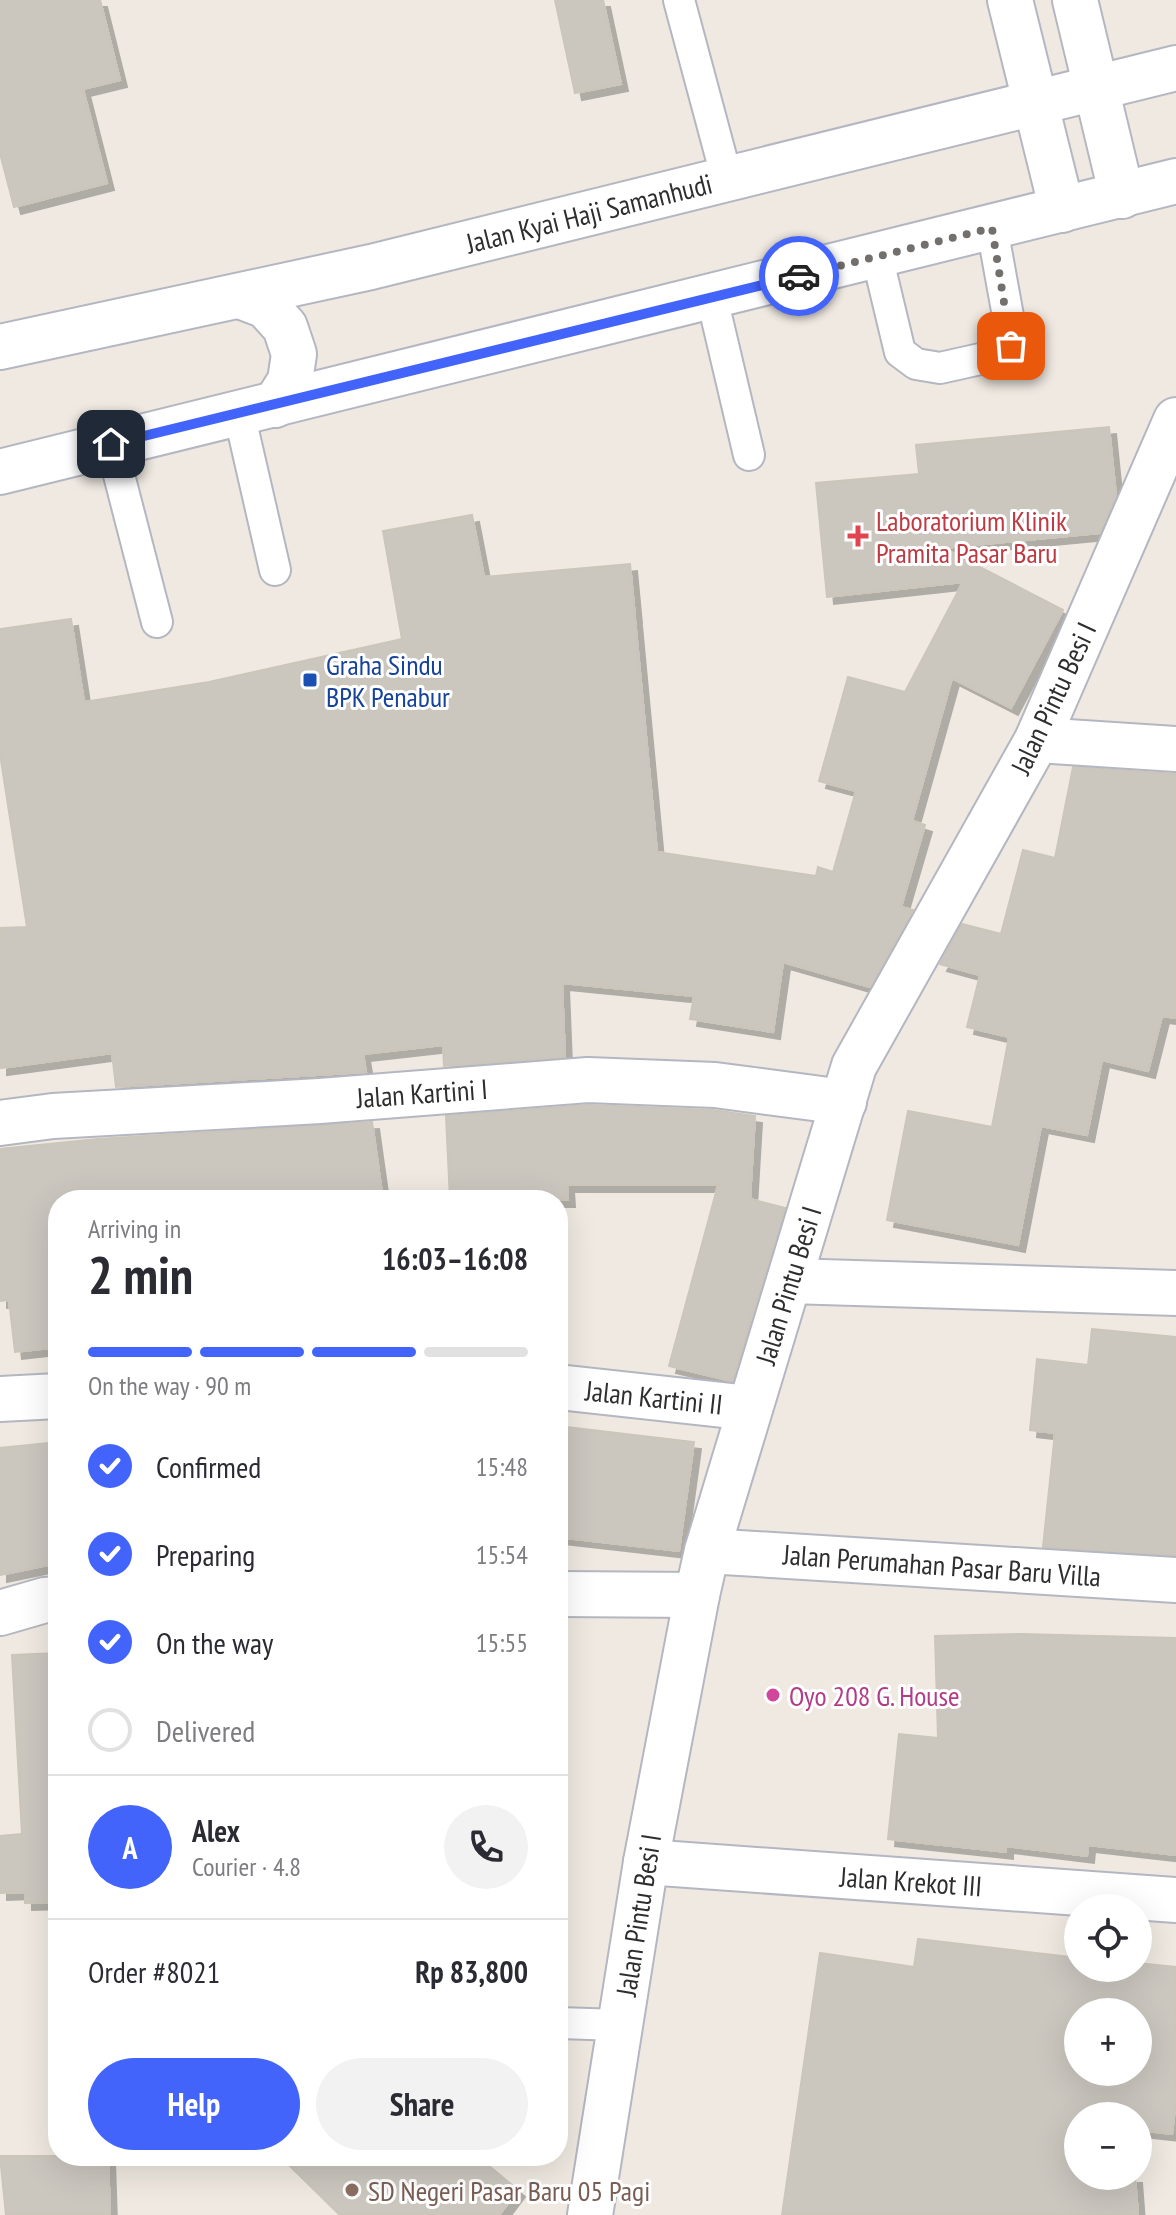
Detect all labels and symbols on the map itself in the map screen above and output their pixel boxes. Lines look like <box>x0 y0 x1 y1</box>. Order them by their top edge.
street label: Jalan Kyai Haji Samanhudi <box>461 165 716 262</box>
courier <box>759 236 839 316</box>
pin <box>977 312 1045 380</box>
pin <box>77 410 145 478</box>
place label: Laboratorium Klinik Pramita Pasar Baru <box>876 502 1067 571</box>
marker: Laboratorium Klinik Pramita Pasar Baru <box>847 525 869 547</box>
street label: Jalan Pintu Besi I <box>1001 616 1104 781</box>
place label: Graha Sindu BPK Penabur <box>326 646 450 715</box>
marker: Graha Sindu BPK Penabur <box>301 671 319 689</box>
street label: Jalan Kartini I <box>354 1070 489 1116</box>
street label: Jalan Pintu Besi I <box>746 1201 830 1370</box>
street label: Jalan Kartini II <box>583 1371 724 1423</box>
street label: Jalan Perumahan Pasar Baru Villa <box>781 1535 1102 1595</box>
place label: Oyo 208 G. House <box>789 1677 959 1714</box>
marker: Oyo 208 G. House <box>764 1686 782 1704</box>
street label: Jalan Pintu Besi I <box>607 1831 669 2000</box>
street label: Jalan Krekot III <box>838 1858 983 1904</box>
place label: SD Negeri Pasar Baru 05 Pagi <box>368 2172 650 2209</box>
marker: SD Negeri Pasar Baru 05 Pagi <box>343 2181 361 2199</box>

